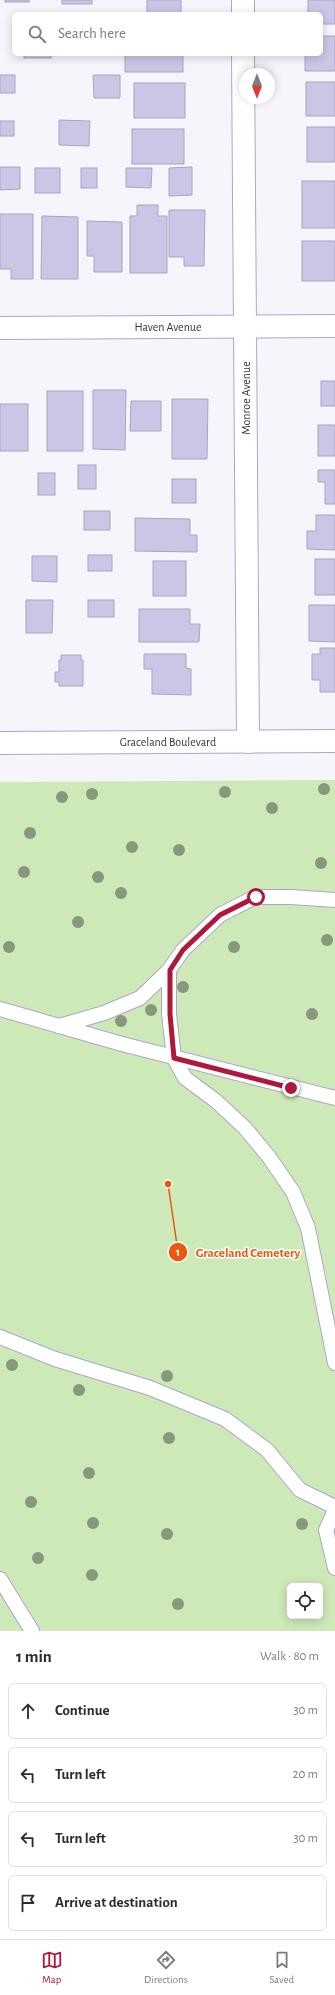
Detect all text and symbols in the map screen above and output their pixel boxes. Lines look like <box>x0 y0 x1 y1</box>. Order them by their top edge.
search box <box>12 12 323 56</box>
icon: search <box>26 23 48 45</box>
text: Search here <box>58 26 126 41</box>
north arrow <box>239 68 275 104</box>
street label: Haven Avenue <box>135 321 201 333</box>
street label: Monroe Avenue <box>240 361 252 435</box>
street label: Graceland Boulevard <box>120 736 216 748</box>
route start <box>247 888 265 906</box>
route end <box>282 1079 300 1097</box>
callout: Graceland Cemetery <box>168 1240 309 1265</box>
text: 1 <box>176 1246 180 1258</box>
text: Graceland Cemetery <box>196 1247 301 1260</box>
map controls <box>287 1583 323 1619</box>
button: locate <box>287 1583 323 1619</box>
text: 1 min <box>16 1648 52 1665</box>
text: Walk · 80 m <box>260 1650 319 1663</box>
icon: ahead <box>17 1700 39 1722</box>
text: Continue <box>55 1703 110 1718</box>
text: 30 m <box>293 1704 318 1717</box>
icon: left <box>17 1764 39 1786</box>
text: Turn left <box>55 1767 106 1782</box>
text: 20 m <box>293 1768 318 1781</box>
icon: left <box>17 1828 39 1850</box>
text: Turn left <box>55 1831 106 1846</box>
text: 30 m <box>293 1832 318 1845</box>
icon: arrive <box>17 1892 39 1914</box>
text: Arrive at destination <box>55 1895 178 1910</box>
tab: Map <box>41 1949 63 1986</box>
tab: Directions <box>144 1949 188 1986</box>
tab: Saved <box>269 1949 294 1986</box>

